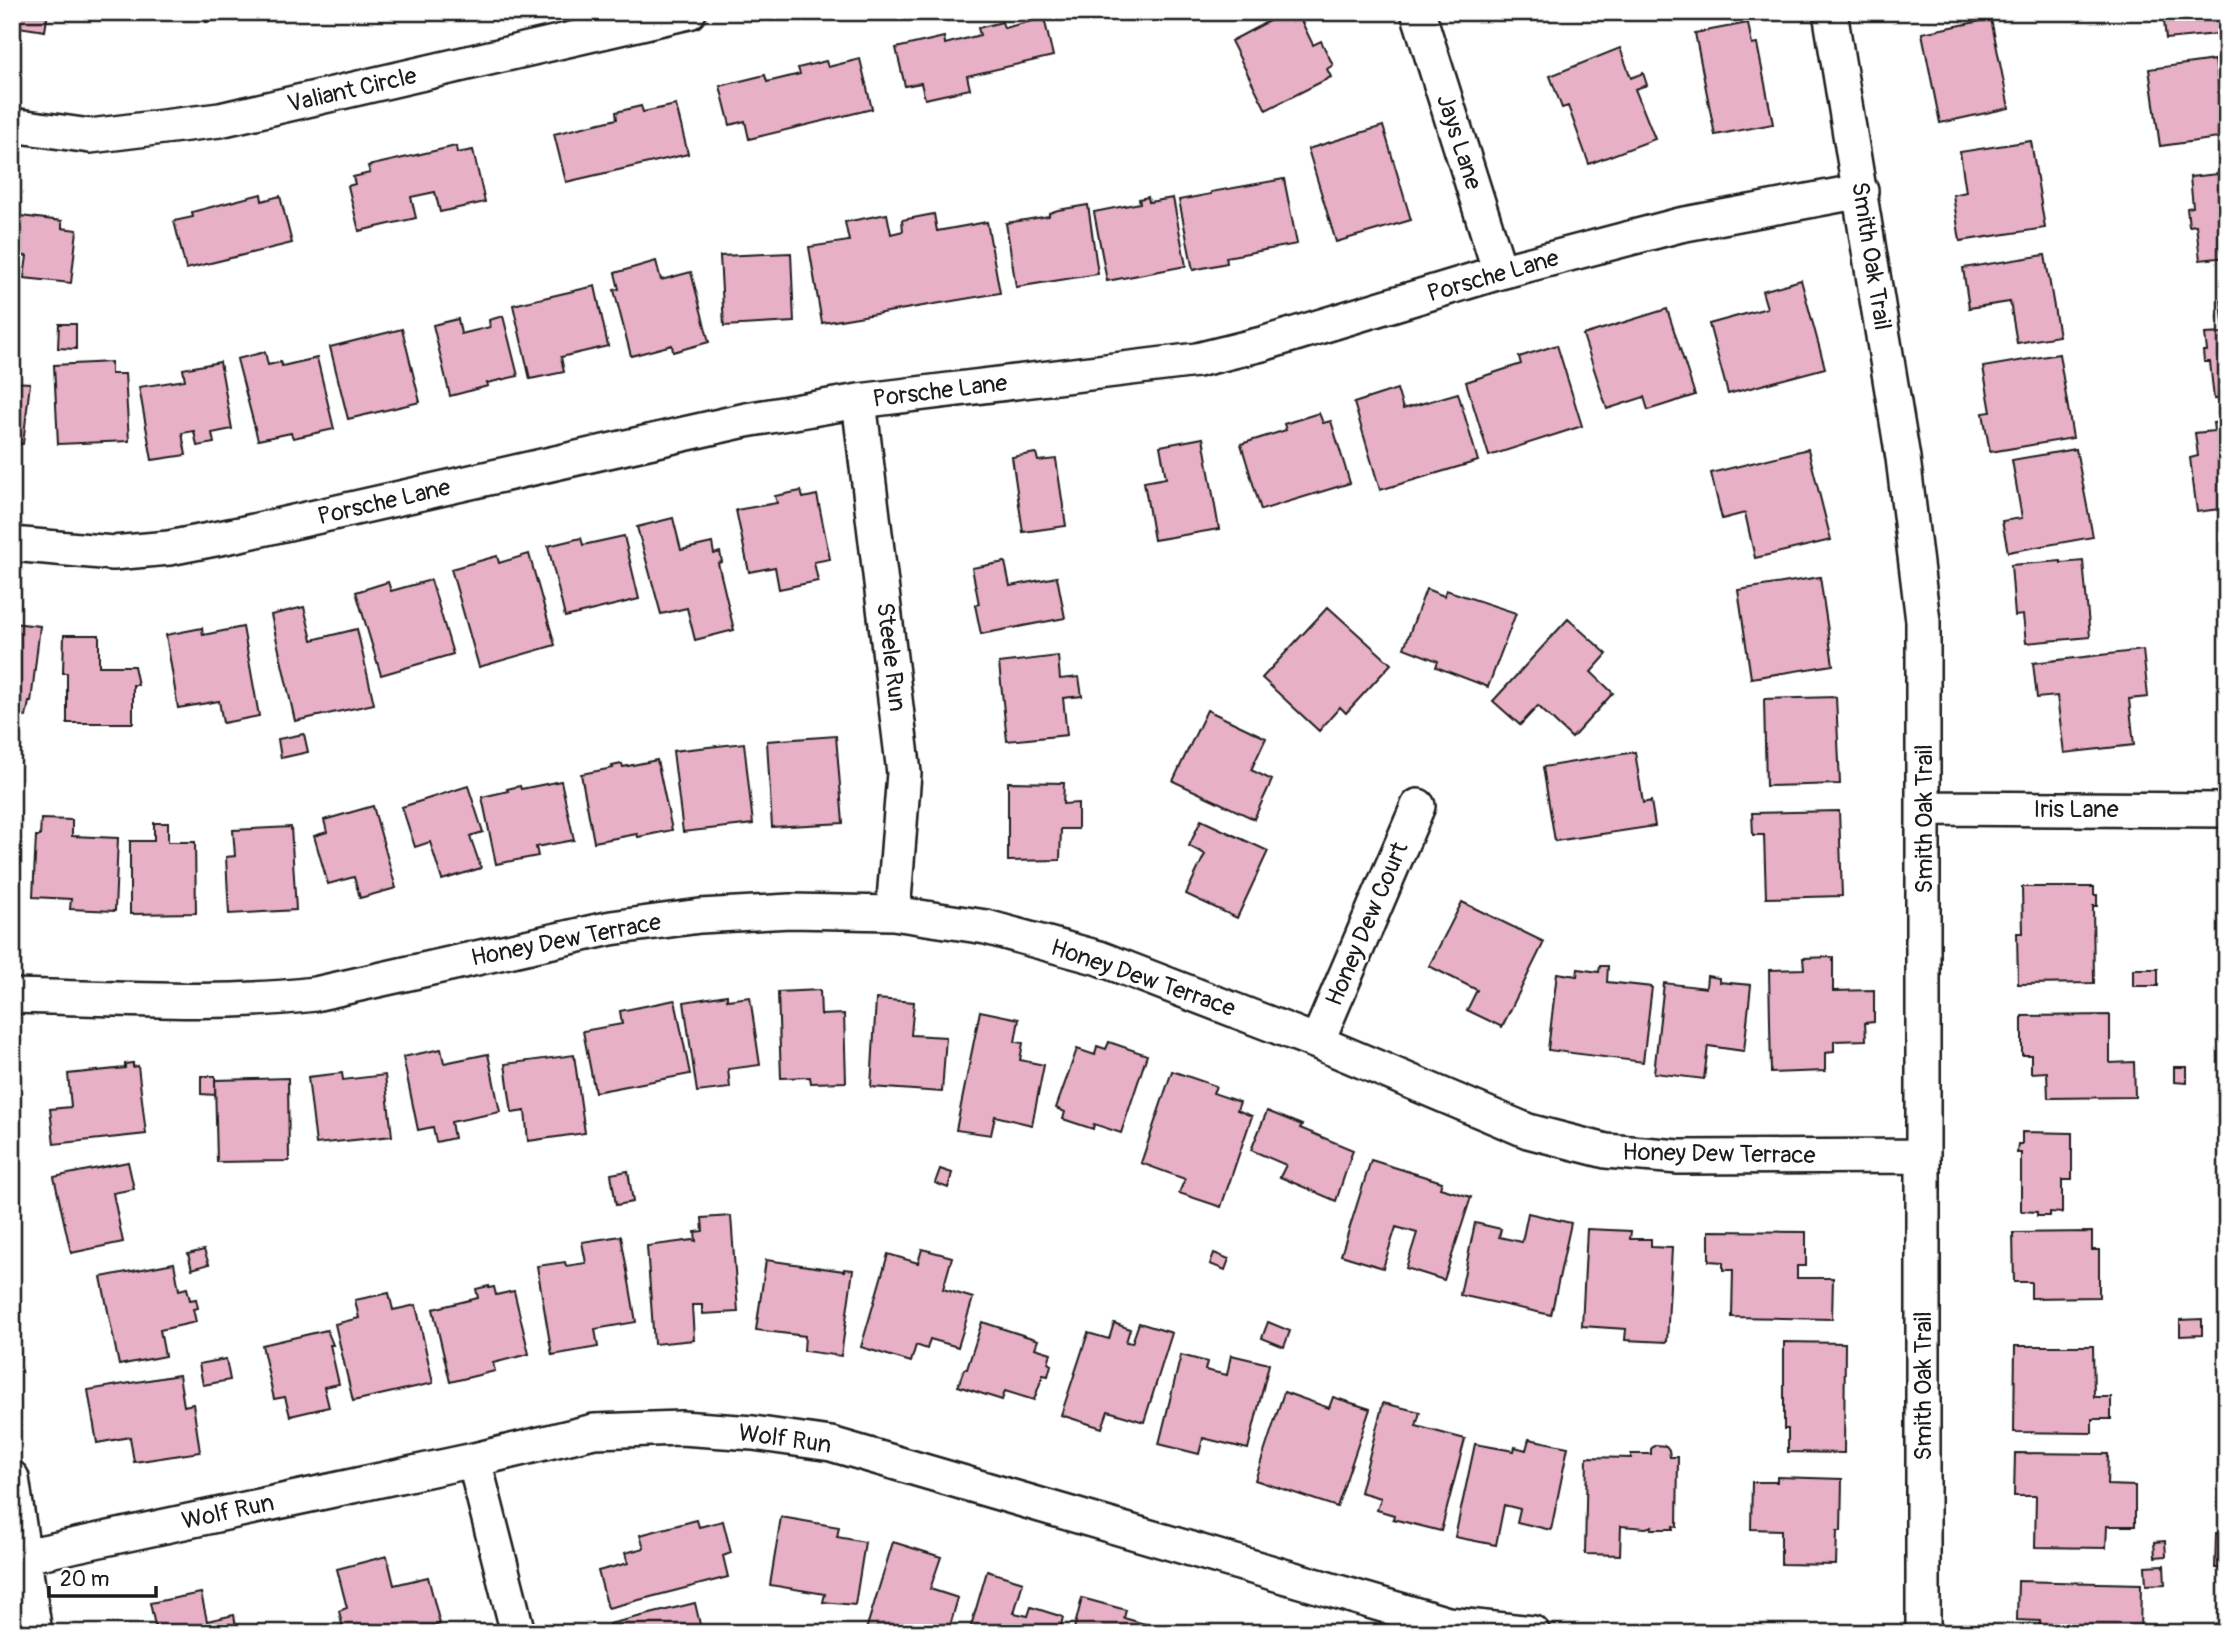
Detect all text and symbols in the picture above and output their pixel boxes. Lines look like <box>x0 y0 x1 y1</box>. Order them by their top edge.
street label: Valiant Circle <box>285 61 420 119</box>
street label: Jays Lane <box>1430 91 1488 193</box>
street label: Smith Oak Trail <box>1845 180 1897 332</box>
street label: Porsche Lane <box>1424 243 1562 309</box>
street label: Porsche Lane <box>871 368 1009 414</box>
street label: Porsche Lane <box>315 473 453 531</box>
street label: Steele Run <box>870 601 912 713</box>
street label: Smith Oak Trail <box>1910 744 1939 894</box>
street label: Iris Lane <box>2034 795 2119 824</box>
street label: Honey Dew Court <box>1319 837 1415 1010</box>
street label: Honey Dew Terrace <box>468 907 664 973</box>
street label: Honey Dew Terrace <box>1047 933 1239 1023</box>
street label: Honey Dew Terrace <box>1622 1138 1816 1170</box>
street label: Smith Oak Trail <box>1909 1311 1938 1461</box>
street label: Wolf Run <box>737 1418 833 1460</box>
street label: Wolf Run <box>179 1488 277 1536</box>
scale bar <box>49 1554 156 1598</box>
text: 20 m <box>60 1566 109 1593</box>

